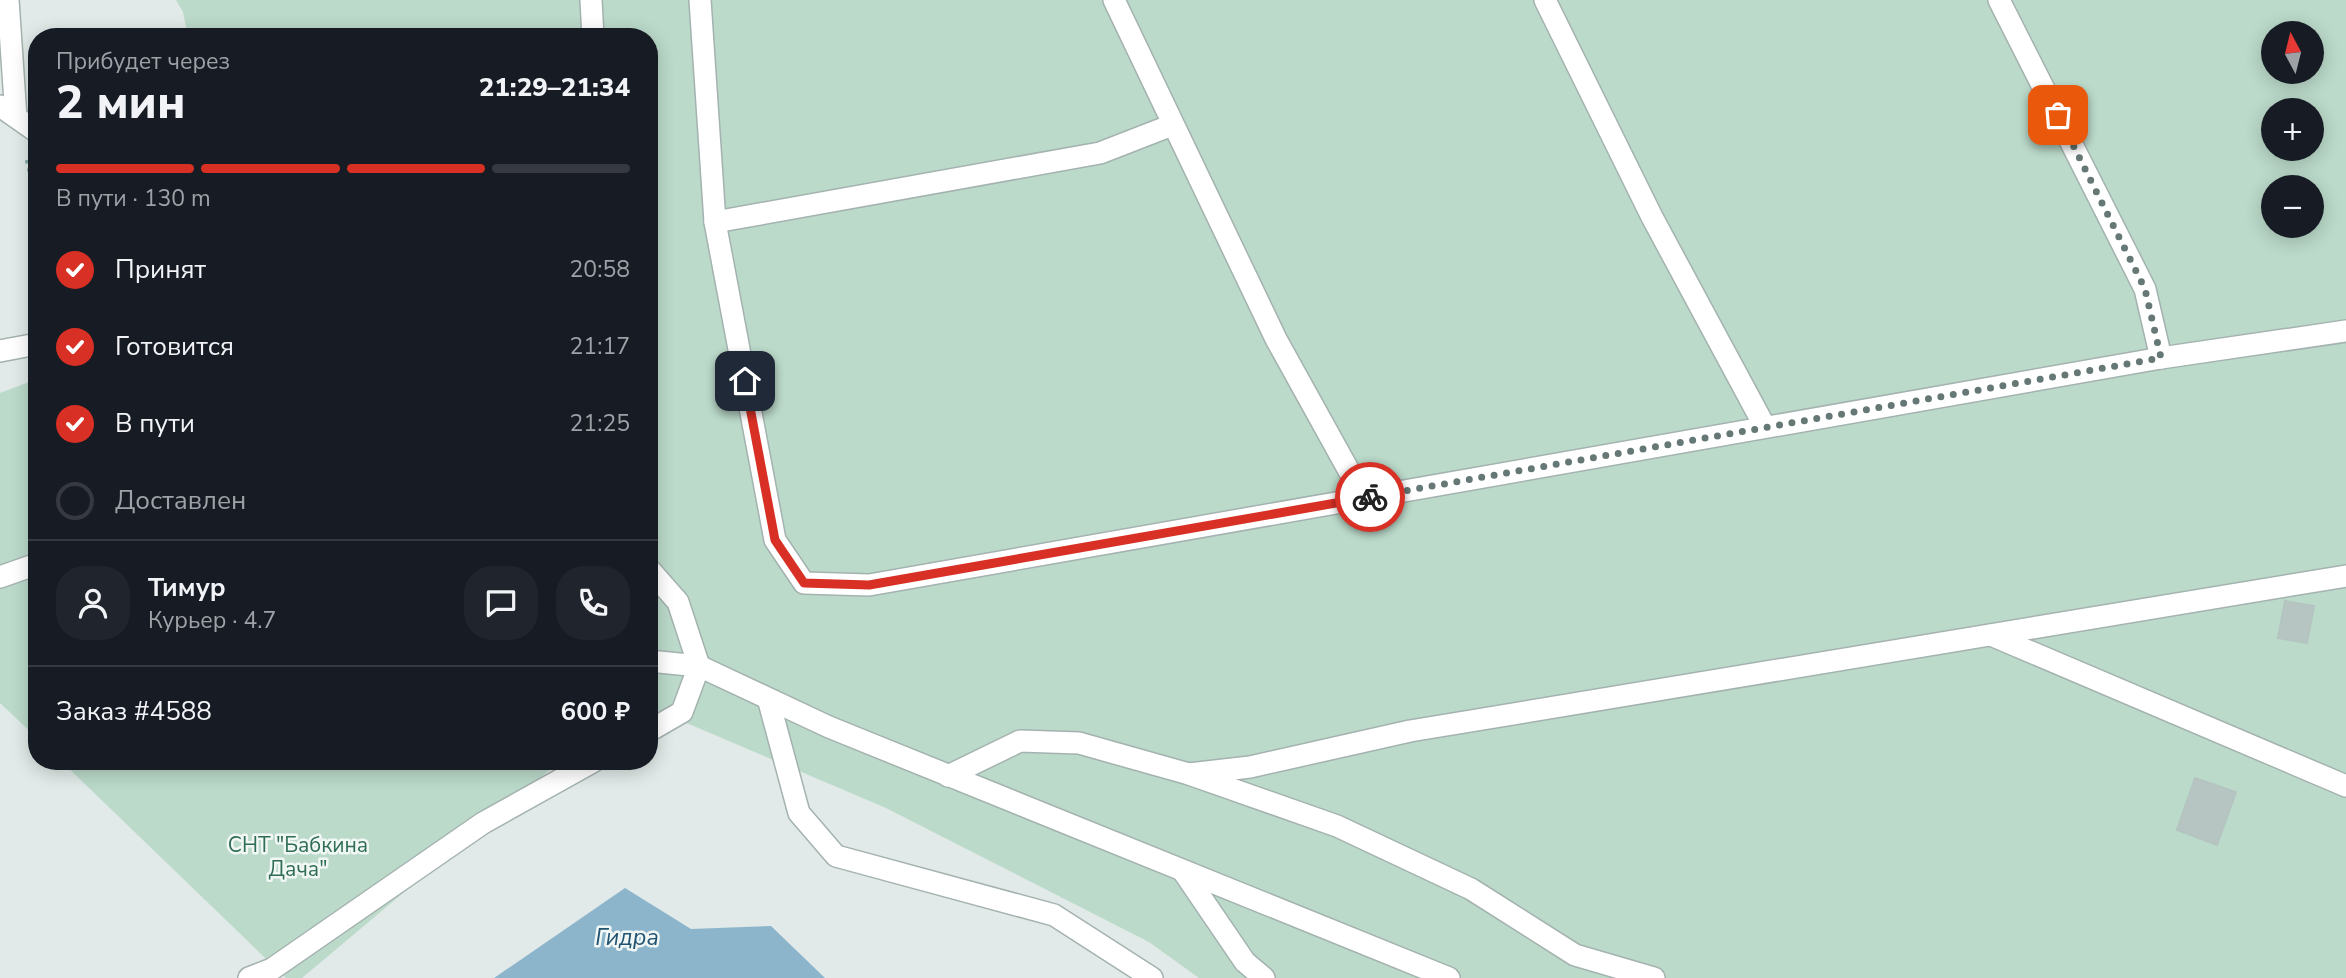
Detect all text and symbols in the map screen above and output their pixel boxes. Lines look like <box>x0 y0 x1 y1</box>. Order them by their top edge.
north arrow <box>2261 21 2324 84</box>
map controls <box>2261 21 2324 238</box>
text: Прибудет через <box>56 46 230 77</box>
text: 21:29–21:34 <box>479 70 630 105</box>
text: 2 мин <box>56 71 185 134</box>
pin <box>2028 85 2088 145</box>
icon: bag <box>2039 96 2077 134</box>
button: + <box>2261 98 2324 161</box>
button: − <box>2261 175 2324 238</box>
text: В пути · 130 m <box>56 183 211 214</box>
icon: check <box>56 251 94 289</box>
text: Принят <box>115 252 206 287</box>
text: 20:58 <box>570 254 630 285</box>
icon: check <box>56 328 94 366</box>
text: Готовится <box>115 329 234 364</box>
text: 21:17 <box>570 331 630 362</box>
pin <box>715 351 775 411</box>
icon: home <box>726 362 764 400</box>
icon: check <box>56 405 94 443</box>
text: В пути <box>115 406 195 441</box>
text: 21:25 <box>570 408 630 439</box>
courier <box>1335 462 1405 532</box>
icon: bike <box>1351 478 1389 516</box>
text: Доставлен <box>115 483 246 518</box>
button: person <box>56 566 130 640</box>
button: chat <box>464 566 538 640</box>
button: phone <box>556 566 630 640</box>
text: Тимур <box>148 570 226 605</box>
text: Курьер · 4.7 <box>148 605 276 636</box>
text: Заказ #4588 <box>56 694 212 729</box>
text: 600 ₽ <box>561 694 630 729</box>
park label: СНТ "Бабкина Дача" <box>228 831 368 883</box>
water label: Гидра <box>595 922 659 953</box>

